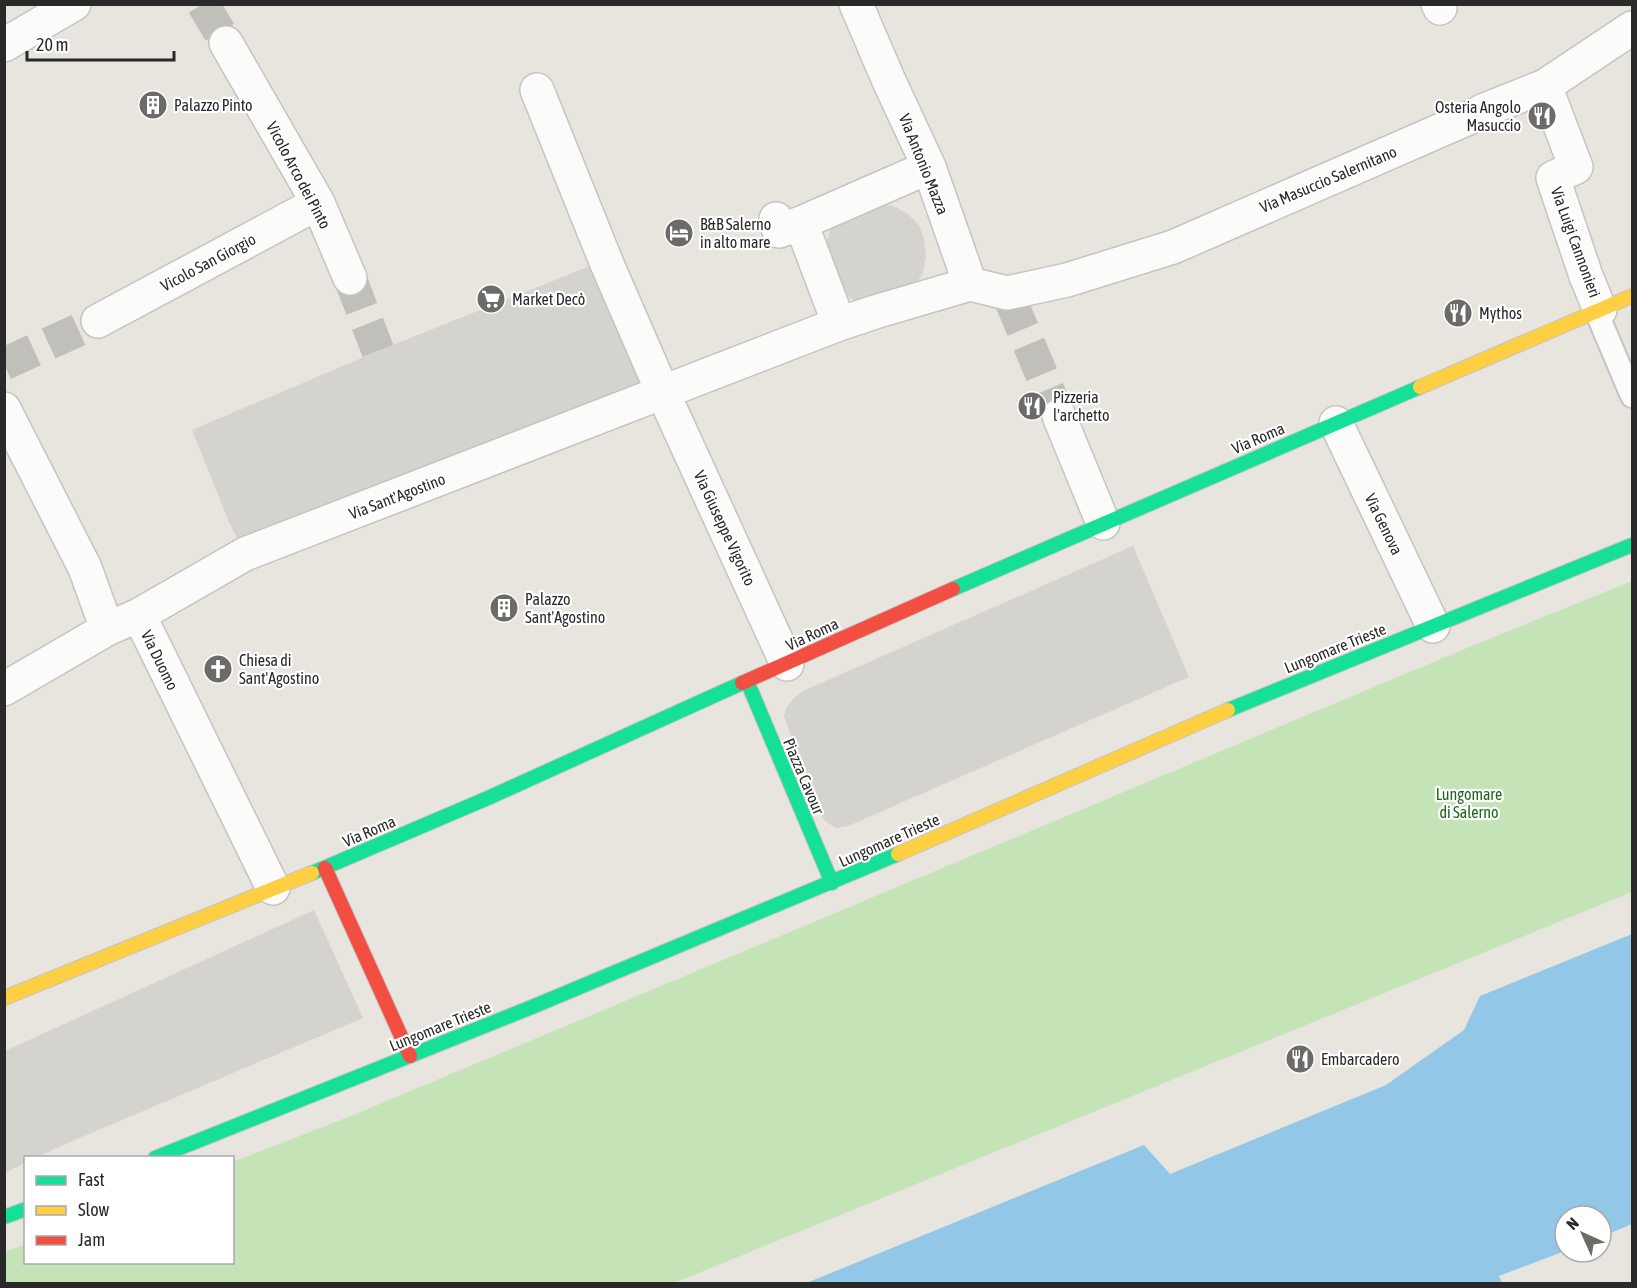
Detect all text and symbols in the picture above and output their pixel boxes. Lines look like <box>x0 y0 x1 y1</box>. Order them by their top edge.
scale bar <box>27 24 174 62</box>
text: 20 m <box>36 34 68 55</box>
building icon: Palazzo Pinto <box>137 89 169 121</box>
place label: Palazzo Pinto <box>174 96 253 114</box>
place label: Osteria Angolo Masuccio <box>1435 98 1521 134</box>
restaurant icon: Osteria Angolo Masuccio <box>1526 100 1558 132</box>
street label: Via Antonio Mazza <box>896 111 952 217</box>
street label: Vicolo Arco dei Pinto <box>263 118 335 232</box>
street label: Via Masuccio Salernitano <box>1257 142 1399 216</box>
street label: Via Luigi Cannonieri <box>1547 184 1604 300</box>
place label: B&B Salerno in alto mare <box>700 215 771 251</box>
hotel icon: B&B Salerno in alto mare <box>663 217 695 249</box>
street label: Vicolo San Giorgio <box>157 229 259 295</box>
supermarket icon: Market Decò <box>475 283 507 315</box>
place label: Market Decò <box>512 290 585 308</box>
restaurant icon: Mythos <box>1442 297 1474 329</box>
place label: Mythos <box>1479 304 1522 323</box>
place label: Pizzeria l'archetto <box>1053 388 1110 424</box>
restaurant icon: Pizzeria l'archetto <box>1016 390 1048 422</box>
street label: Via Roma <box>1229 419 1287 457</box>
street label: Via Giuseppe Vigorito <box>690 468 759 589</box>
street label: Via Sant'Agostino <box>346 469 448 524</box>
street label: Via Genova <box>1361 490 1407 558</box>
place label: Palazzo Sant'Agostino <box>525 590 605 627</box>
building icon: Palazzo Sant'Agostino <box>488 592 520 624</box>
street label: Via Roma <box>783 614 841 654</box>
street label: Lungomare Trieste <box>1282 619 1389 677</box>
street label: Via Duomo <box>138 627 182 693</box>
place label: Chiesa di Sant'Agostino <box>239 651 319 688</box>
church icon: Chiesa di Sant'Agostino <box>202 653 234 685</box>
street label: Piazza Cavour <box>780 735 828 817</box>
park label: Lungomare di Salerno <box>1436 785 1502 821</box>
street label: Lungomare Trieste <box>836 810 942 871</box>
street label: Via Roma <box>340 812 398 850</box>
street label: Lungomare Trieste <box>387 997 494 1055</box>
restaurant icon: Embarcadero <box>1284 1043 1316 1075</box>
place label: Embarcadero <box>1321 1050 1400 1068</box>
legend <box>24 1156 234 1264</box>
text: Fast <box>78 1169 105 1190</box>
text: Slow <box>78 1199 109 1220</box>
north arrow <box>1553 1204 1613 1264</box>
text: N <box>1563 1214 1582 1233</box>
text: Jam <box>78 1229 105 1250</box>

